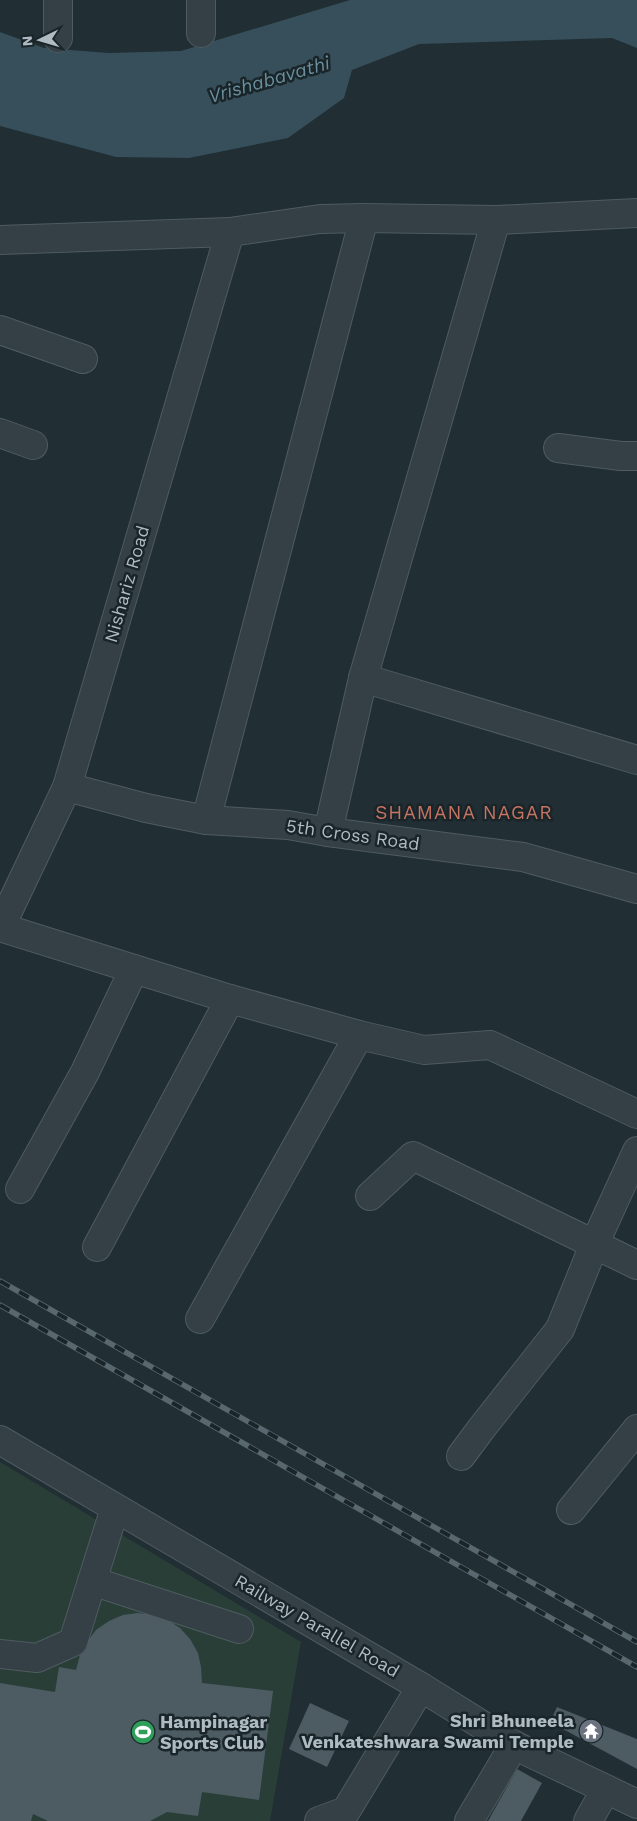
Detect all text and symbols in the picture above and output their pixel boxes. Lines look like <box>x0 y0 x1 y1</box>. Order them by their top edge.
north arrow <box>15 15 65 65</box>
text: N <box>19 35 35 47</box>
water label: Vrishabavathi <box>206 51 333 108</box>
street label: Nishariz Road <box>100 523 153 645</box>
district label: SHAMANA NAGAR <box>375 801 553 824</box>
street label: 5th Cross Road <box>285 815 421 854</box>
street label: Railway Parallel Road <box>231 1570 403 1681</box>
place label: Shri Bhuneela Venkateshwara Swami Temple <box>301 1710 575 1752</box>
place label: Hampinagar Sports Club <box>160 1711 267 1753</box>
temple icon: Shri Bhuneela Venkateshwara Swami Temple <box>578 1718 604 1744</box>
sports icon: Hampinagar Sports Club <box>130 1719 156 1745</box>

